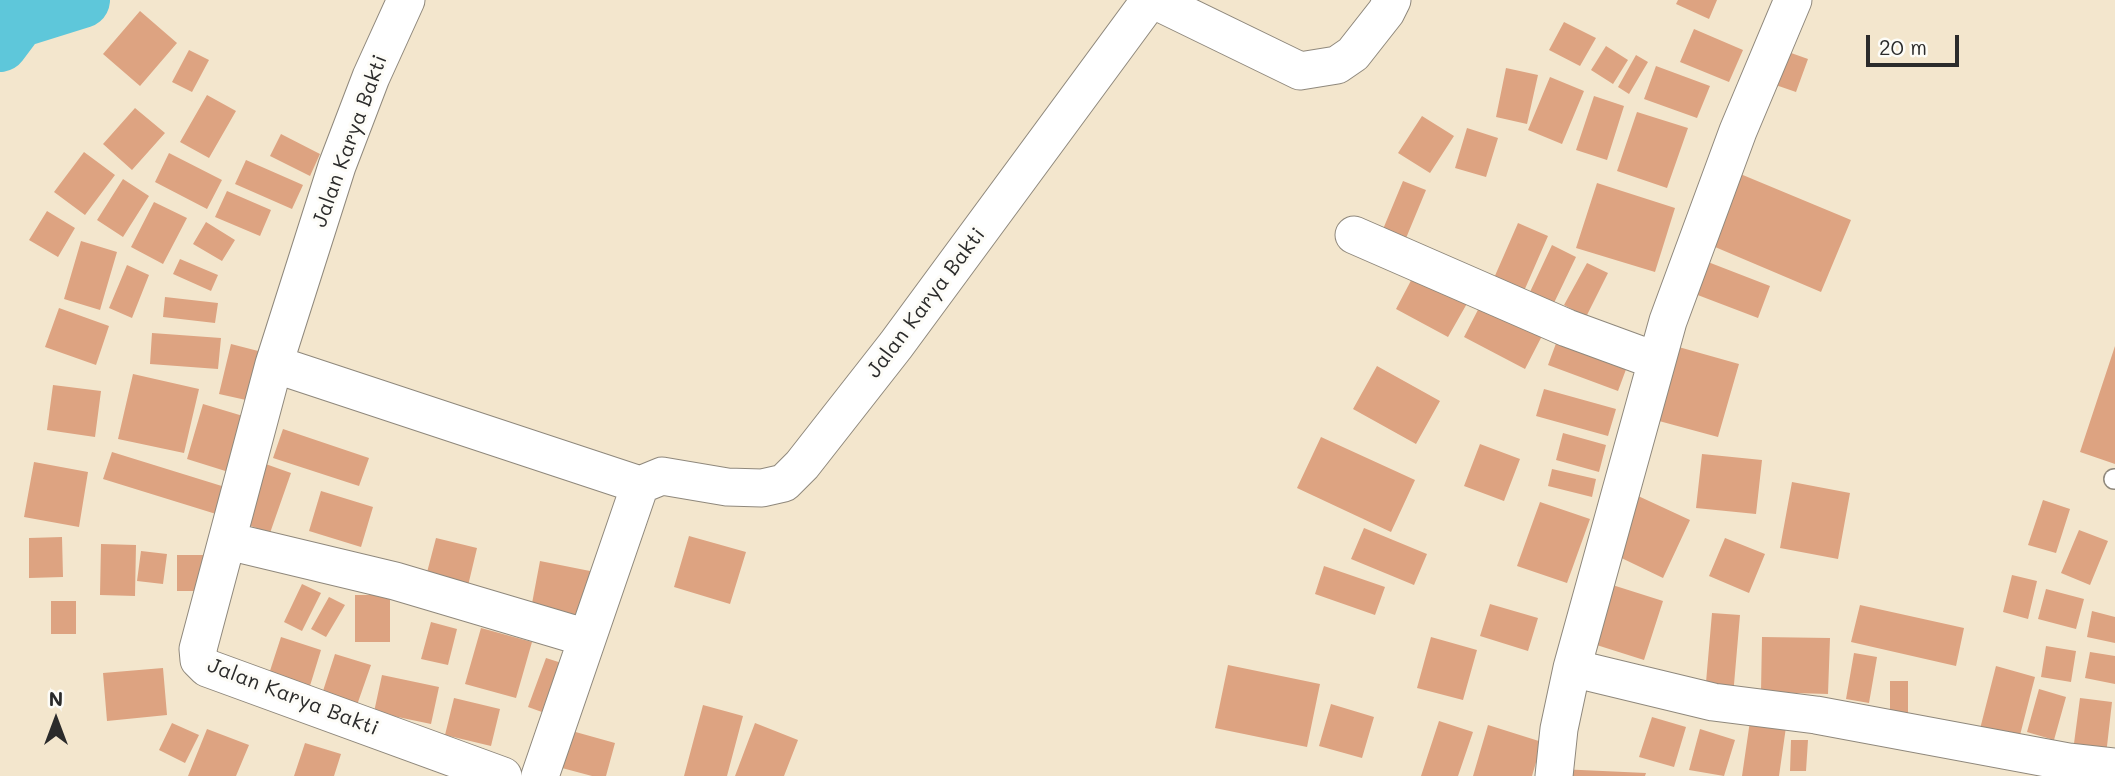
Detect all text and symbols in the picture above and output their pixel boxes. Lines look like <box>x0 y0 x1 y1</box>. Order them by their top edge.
scale bar <box>1870 21 1963 65</box>
text: 20 m <box>1879 33 1927 60</box>
street label: Jalan Karya Bakti <box>307 51 393 231</box>
street label: Jalan Karya Bakti <box>861 223 991 383</box>
street label: Jalan Karya Bakti <box>204 653 382 741</box>
north arrow <box>21 685 91 755</box>
text: N <box>49 686 63 711</box>

